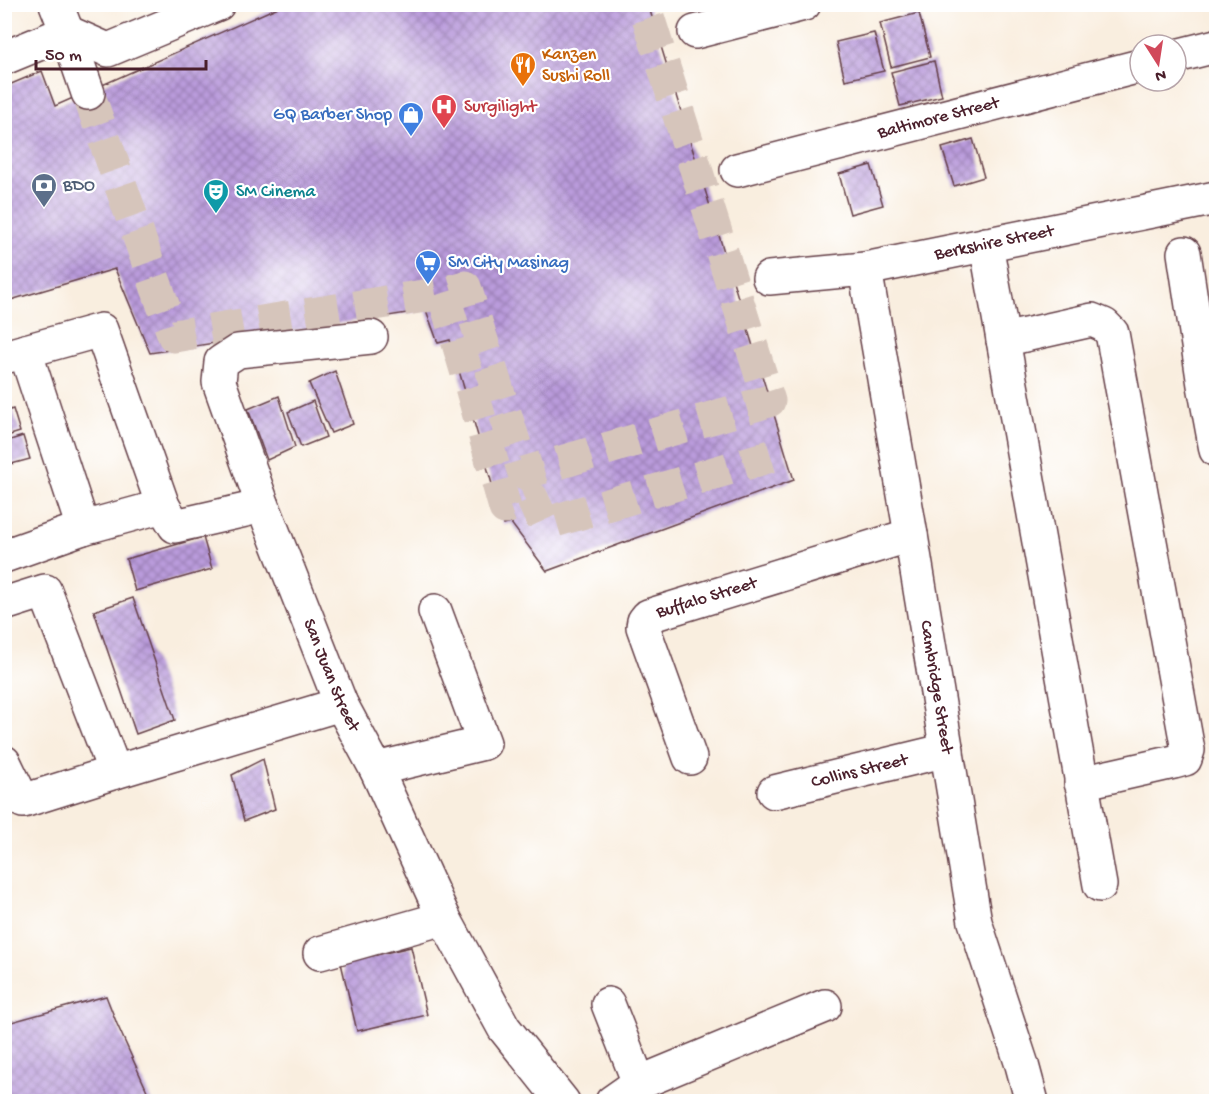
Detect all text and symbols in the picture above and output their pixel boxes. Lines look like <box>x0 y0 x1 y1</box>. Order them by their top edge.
scale bar <box>36 33 206 71</box>
north arrow <box>1128 33 1188 93</box>
place label: Kanzen Sushi Roll <box>542 45 610 87</box>
text: 50 m <box>45 46 82 67</box>
restaurant icon: Kanzen Sushi Roll <box>508 50 538 88</box>
text: N <box>1153 64 1167 85</box>
hospital icon: Surgilight <box>429 92 459 130</box>
street label: Baltimore Street <box>875 92 1003 144</box>
place label: Surgilight <box>464 97 538 118</box>
shop icon: GQ Barber Shop <box>396 100 426 138</box>
place label: GQ Barber Shop <box>273 105 392 126</box>
bank icon: BDO <box>29 171 59 209</box>
place label: BDO <box>62 176 95 197</box>
theatre icon: SM Cinema <box>201 177 231 215</box>
place label: SM Cinema <box>236 182 316 203</box>
street label: Berkshire Street <box>932 220 1057 265</box>
supermarket icon: SM City Masinag <box>413 248 443 286</box>
place label: SM City Masinag <box>448 253 569 274</box>
street label: Buffalo Street <box>653 572 761 624</box>
street label: San Juan Street <box>298 616 365 736</box>
street label: Cambridge Street <box>915 619 958 757</box>
street label: Collins Street <box>809 749 911 793</box>

